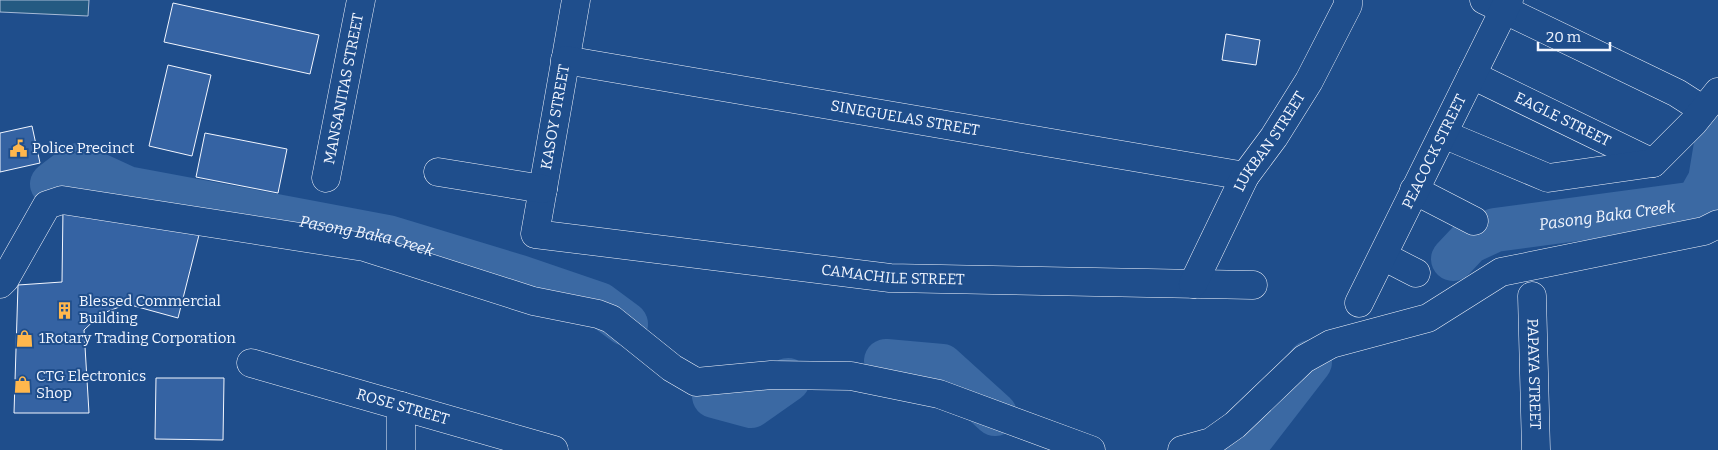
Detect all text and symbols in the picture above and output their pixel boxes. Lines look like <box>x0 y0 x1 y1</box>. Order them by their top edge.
street label: MANSANITAS STREET <box>320 11 367 166</box>
scale bar <box>1538 20 1610 52</box>
text: 20 m <box>1546 28 1582 46</box>
street label: KASOY STREET <box>537 63 573 171</box>
street label: LUKBAN STREET <box>1230 88 1309 195</box>
street label: EAGLE STREET <box>1512 88 1614 150</box>
street label: PEACOCK STREET <box>1398 91 1470 212</box>
street label: SINEGUELAS STREET <box>829 96 981 140</box>
public building icon: Police Precinct <box>8 138 28 158</box>
place label: Police Precinct <box>32 139 135 157</box>
water label: Pasong Baka Creek <box>1538 196 1677 234</box>
water label: Pasong Baka Creek <box>298 211 437 260</box>
street label: CAMACHILE STREET <box>820 261 965 288</box>
place label: Blessed Commercial Building <box>79 292 221 327</box>
building icon: Blessed Commercial Building <box>55 300 75 320</box>
street label: PAPAYA STREET <box>1524 318 1544 430</box>
shop icon: 1Rotary Trading Corporation <box>15 328 35 348</box>
place label: 1Rotary Trading Corporation <box>39 329 236 347</box>
place label: CTG Electronics Shop <box>36 367 146 402</box>
shop icon: CTG Electronics Shop <box>12 375 32 395</box>
street label: ROSE STREET <box>355 385 451 428</box>

